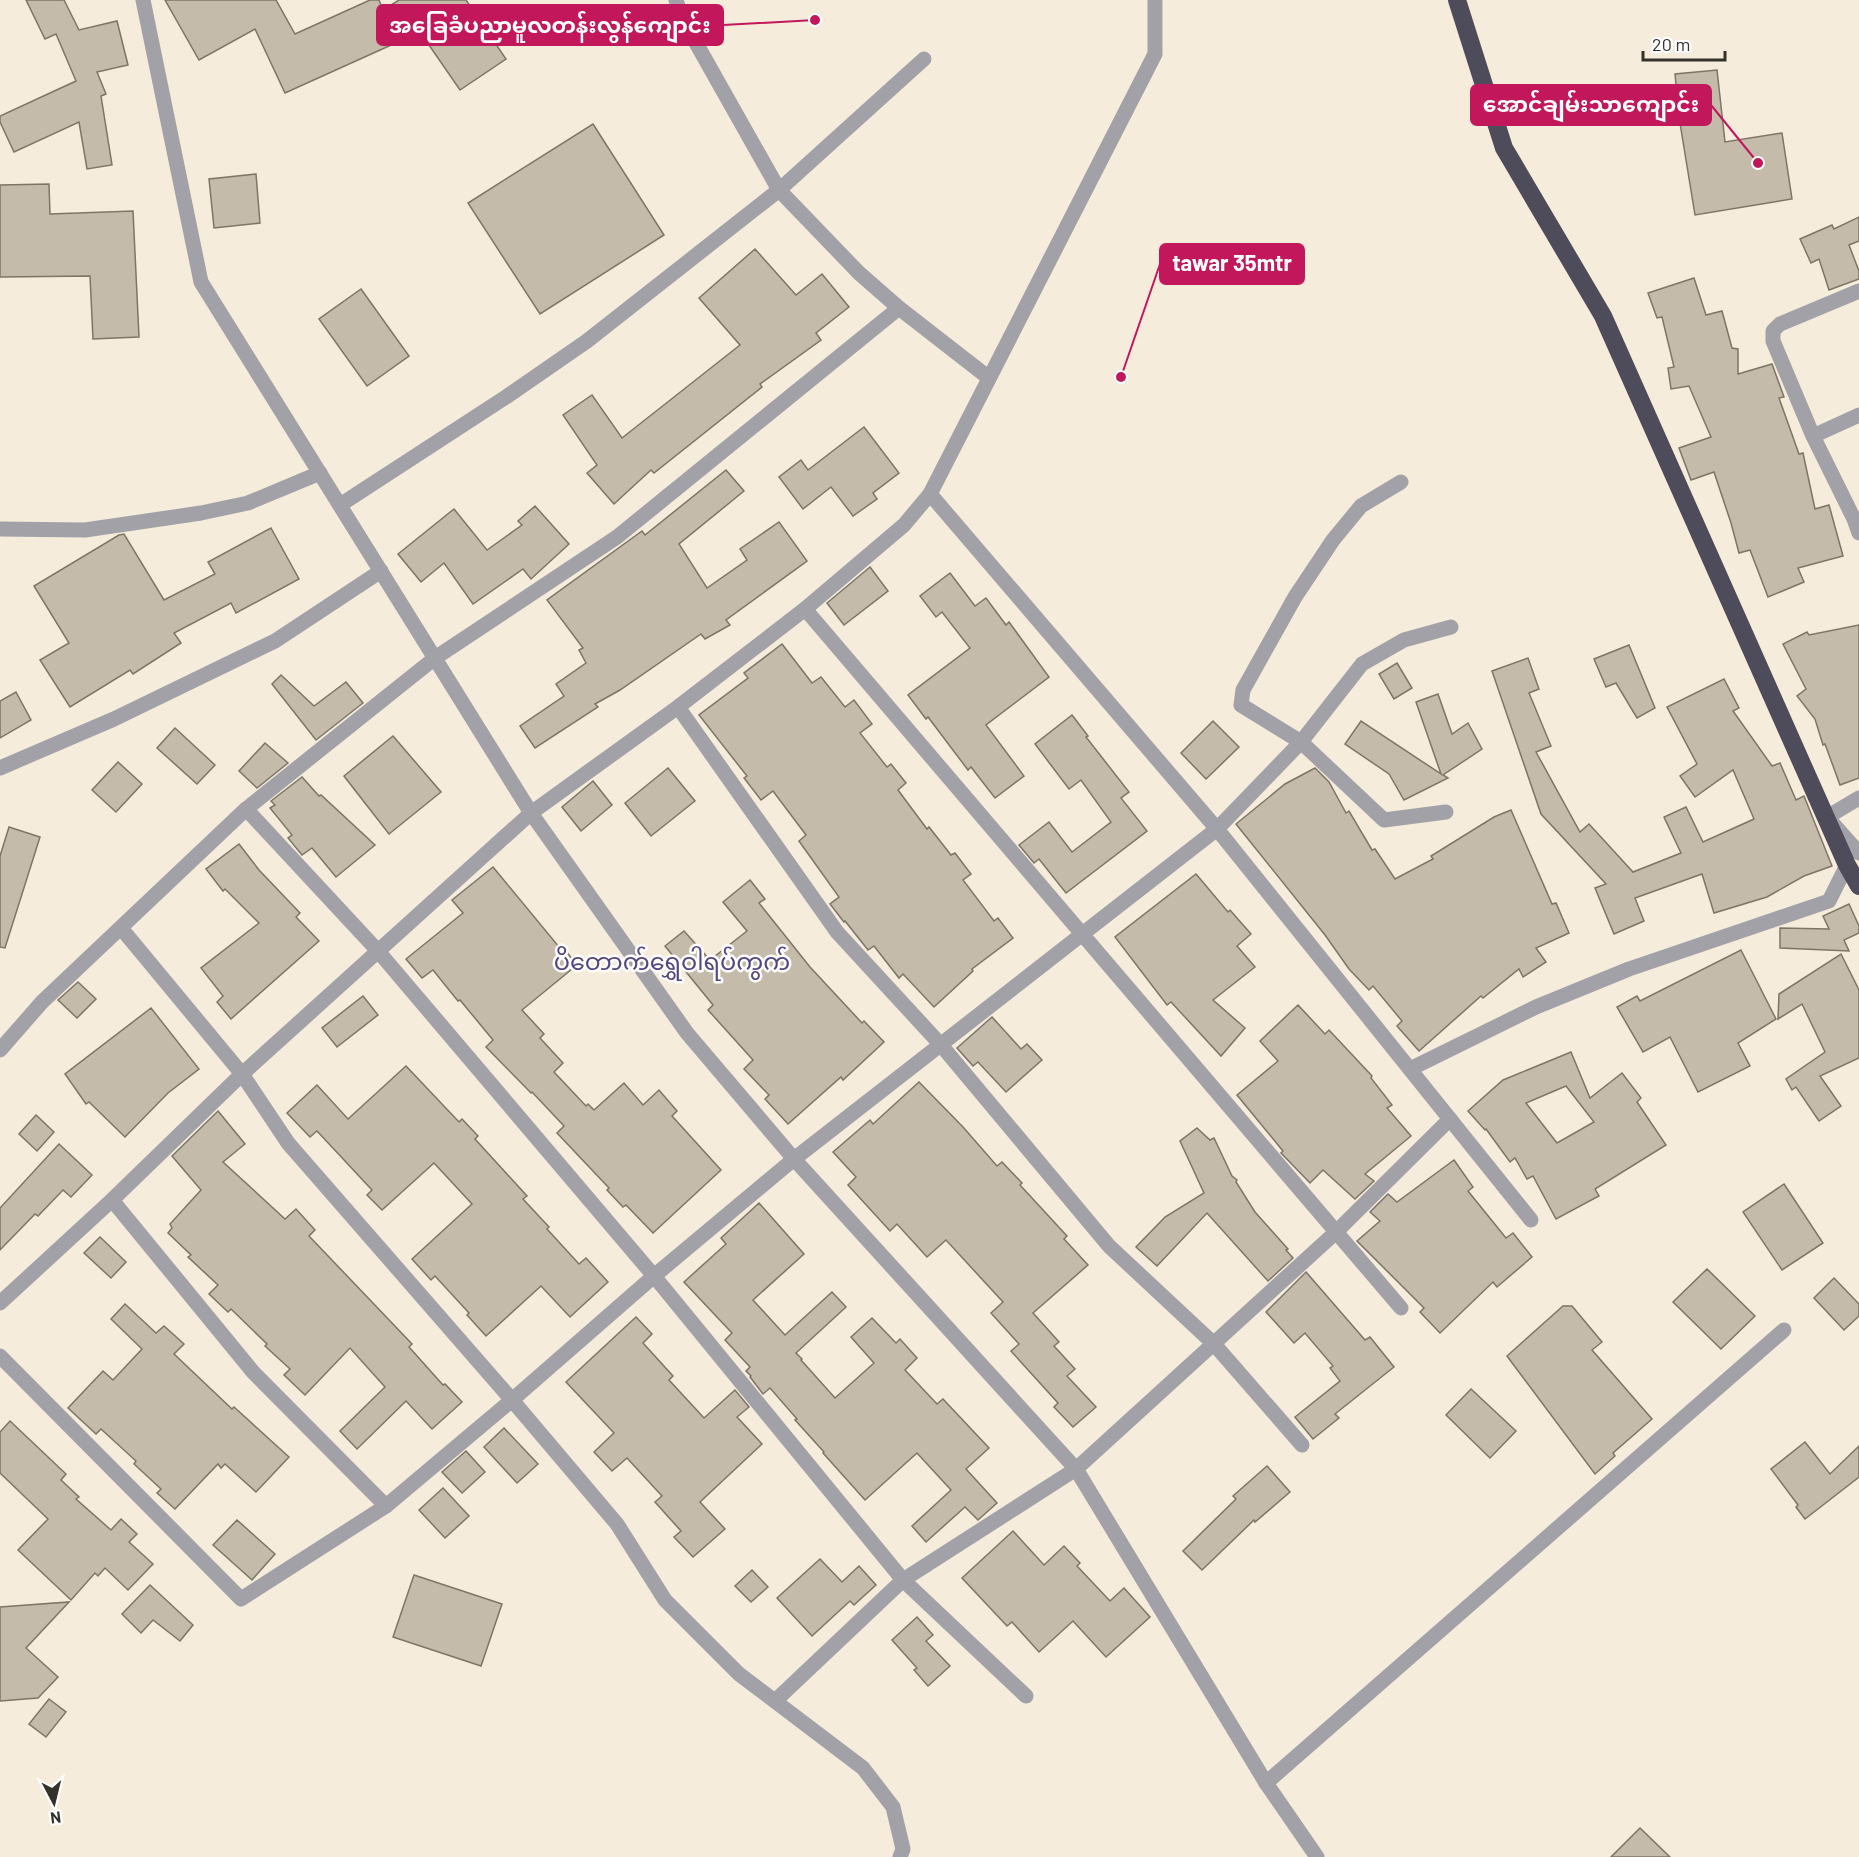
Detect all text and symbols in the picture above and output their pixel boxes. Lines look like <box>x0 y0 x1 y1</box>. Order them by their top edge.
callout: အခြေခံပညာမူလတန်းလွန်ကျောင်း <box>377 5 723 45</box>
text: အခြေခံပညာမူလတန်းလွန်ကျောင်း <box>389 10 711 44</box>
scale bar <box>1643 24 1726 62</box>
text: 20 m <box>1652 33 1690 55</box>
callout: အောင်ချမ်းသာကျောင်း <box>1471 85 1711 125</box>
text: အောင်ချမ်းသာကျောင်း <box>1483 89 1699 123</box>
callout: tawar 35mtr <box>1160 244 1304 284</box>
text: tawar 35mtr <box>1172 249 1292 275</box>
district label: ပိတောက်ရွှေဝါရပ်ကွက် <box>554 946 790 981</box>
north arrow <box>24 1773 84 1833</box>
text: N <box>49 1808 62 1828</box>

